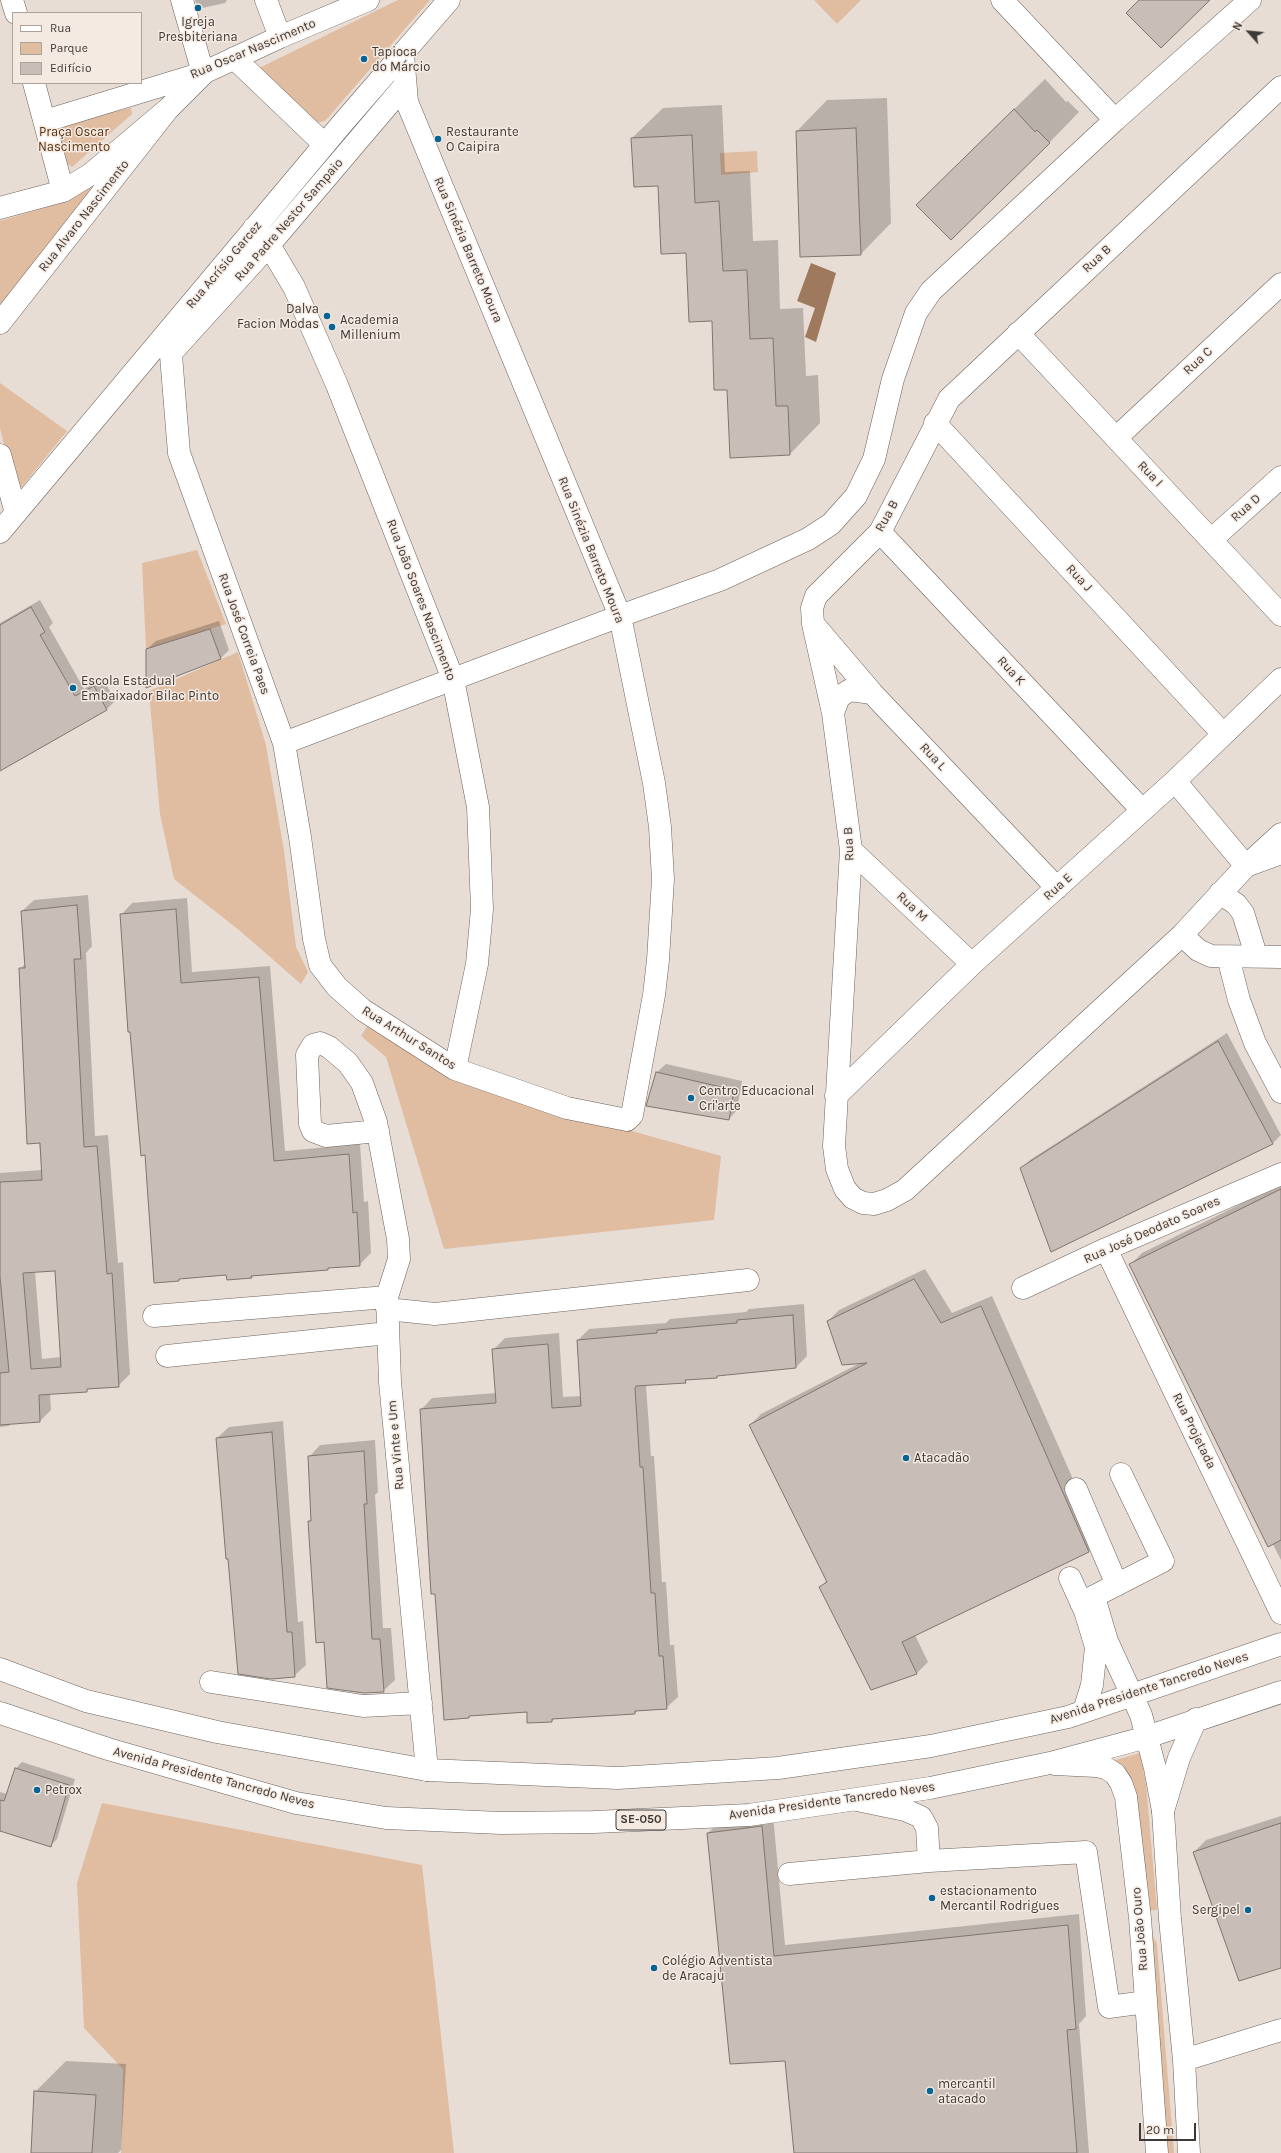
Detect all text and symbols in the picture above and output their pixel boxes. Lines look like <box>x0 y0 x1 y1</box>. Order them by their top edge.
marker: Igreja Presbiteriana <box>193 3 203 13</box>
legend <box>12 12 142 84</box>
north arrow <box>1229 12 1269 52</box>
place label: Igreja Presbiteriana <box>158 14 238 45</box>
street label: Rua Oscar Nascimento <box>188 15 318 83</box>
text: N <box>1230 20 1245 33</box>
text: Rua <box>50 21 71 35</box>
text: Parque <box>50 41 88 55</box>
place label: Tapioca do Márcio <box>372 44 430 75</box>
marker: Tapioca do Márcio <box>359 54 369 64</box>
text: Edifício <box>50 61 91 75</box>
park label: Praça Oscar Nascimento <box>38 124 110 155</box>
place label: Restaurante O Caipira <box>446 124 519 155</box>
marker: Restaurante O Caipira <box>433 134 443 144</box>
street label: Rua Padre Nestor Sampaio <box>231 155 347 285</box>
street label: Rua Alvaro Nascimento <box>35 157 133 275</box>
street label: Rua Sinézia Barreto Moura <box>430 175 506 325</box>
street label: Rua Acrísio Garcez <box>183 218 265 312</box>
street label: Rua B <box>1079 242 1115 276</box>
place label: Dalva Facion Modas <box>237 301 319 332</box>
marker: Dalva Facion Modas <box>322 311 332 321</box>
place label: Academia Millenium <box>340 312 401 343</box>
marker: Academia Millenium <box>327 322 337 332</box>
street label: Rua C <box>1180 344 1216 378</box>
street label: Rua I <box>1134 458 1166 490</box>
street label: Rua Sinézia Barreto Moura <box>554 474 628 626</box>
street label: Rua D <box>1228 491 1264 525</box>
street label: Rua B <box>872 497 902 535</box>
street label: Rua João Soares Nascimento <box>383 517 459 683</box>
street label: Rua J <box>1063 561 1095 595</box>
street label: Rua José Correia Paes <box>215 571 273 697</box>
street label: Rua K <box>994 653 1028 689</box>
place label: Escola Estadual Embaixador Bilac Pinto <box>81 673 219 704</box>
marker: Escola Estadual Embaixador Bilac Pinto <box>68 683 78 693</box>
street label: Rua L <box>916 740 950 774</box>
street label: Rua B <box>840 827 858 861</box>
street label: Rua E <box>1040 870 1076 904</box>
street label: Rua M <box>893 889 931 925</box>
street label: Rua Arthur Santos <box>359 1003 459 1073</box>
place label: Centro Educacional Cri'arte <box>699 1083 814 1114</box>
marker: Centro Educacional Cri'arte <box>686 1093 696 1103</box>
street label: Rua José Deodato Soares <box>1081 1193 1223 1267</box>
street label: Rua Projetada <box>1169 1390 1219 1472</box>
street label: Rua Vinte e Um <box>384 1399 408 1491</box>
place label: Atacadão <box>914 1450 969 1466</box>
marker: Atacadão <box>901 1453 911 1463</box>
street label: Avenida Presidente Tancredo Neves <box>1048 1648 1250 1728</box>
street label: Avenida Presidente Tancredo Neves <box>111 1744 317 1812</box>
street label: Avenida Presidente Tancredo Neves <box>728 1779 936 1823</box>
place label: Petrox <box>45 1782 82 1798</box>
marker: Petrox <box>32 1785 42 1795</box>
road number: SE-050 <box>616 1810 666 1830</box>
place label: estacionamento Mercantil Rodrigues <box>940 1883 1060 1914</box>
street label: Rua João Ouro <box>1129 1887 1151 1971</box>
marker: estacionamento Mercantil Rodrigues <box>927 1893 937 1903</box>
place label: Sergipel <box>1192 1902 1240 1918</box>
marker: Sergipel <box>1243 1905 1253 1915</box>
place label: Colégio Adventista de Aracaju <box>662 1953 773 1984</box>
marker: Colégio Adventista de Aracaju <box>649 1963 659 1973</box>
place label: mercantil atacado <box>938 2076 996 2107</box>
marker: mercantil atacado <box>925 2086 935 2096</box>
scale bar <box>1141 2115 1198 2141</box>
text: 20 m <box>1146 2123 1174 2137</box>

